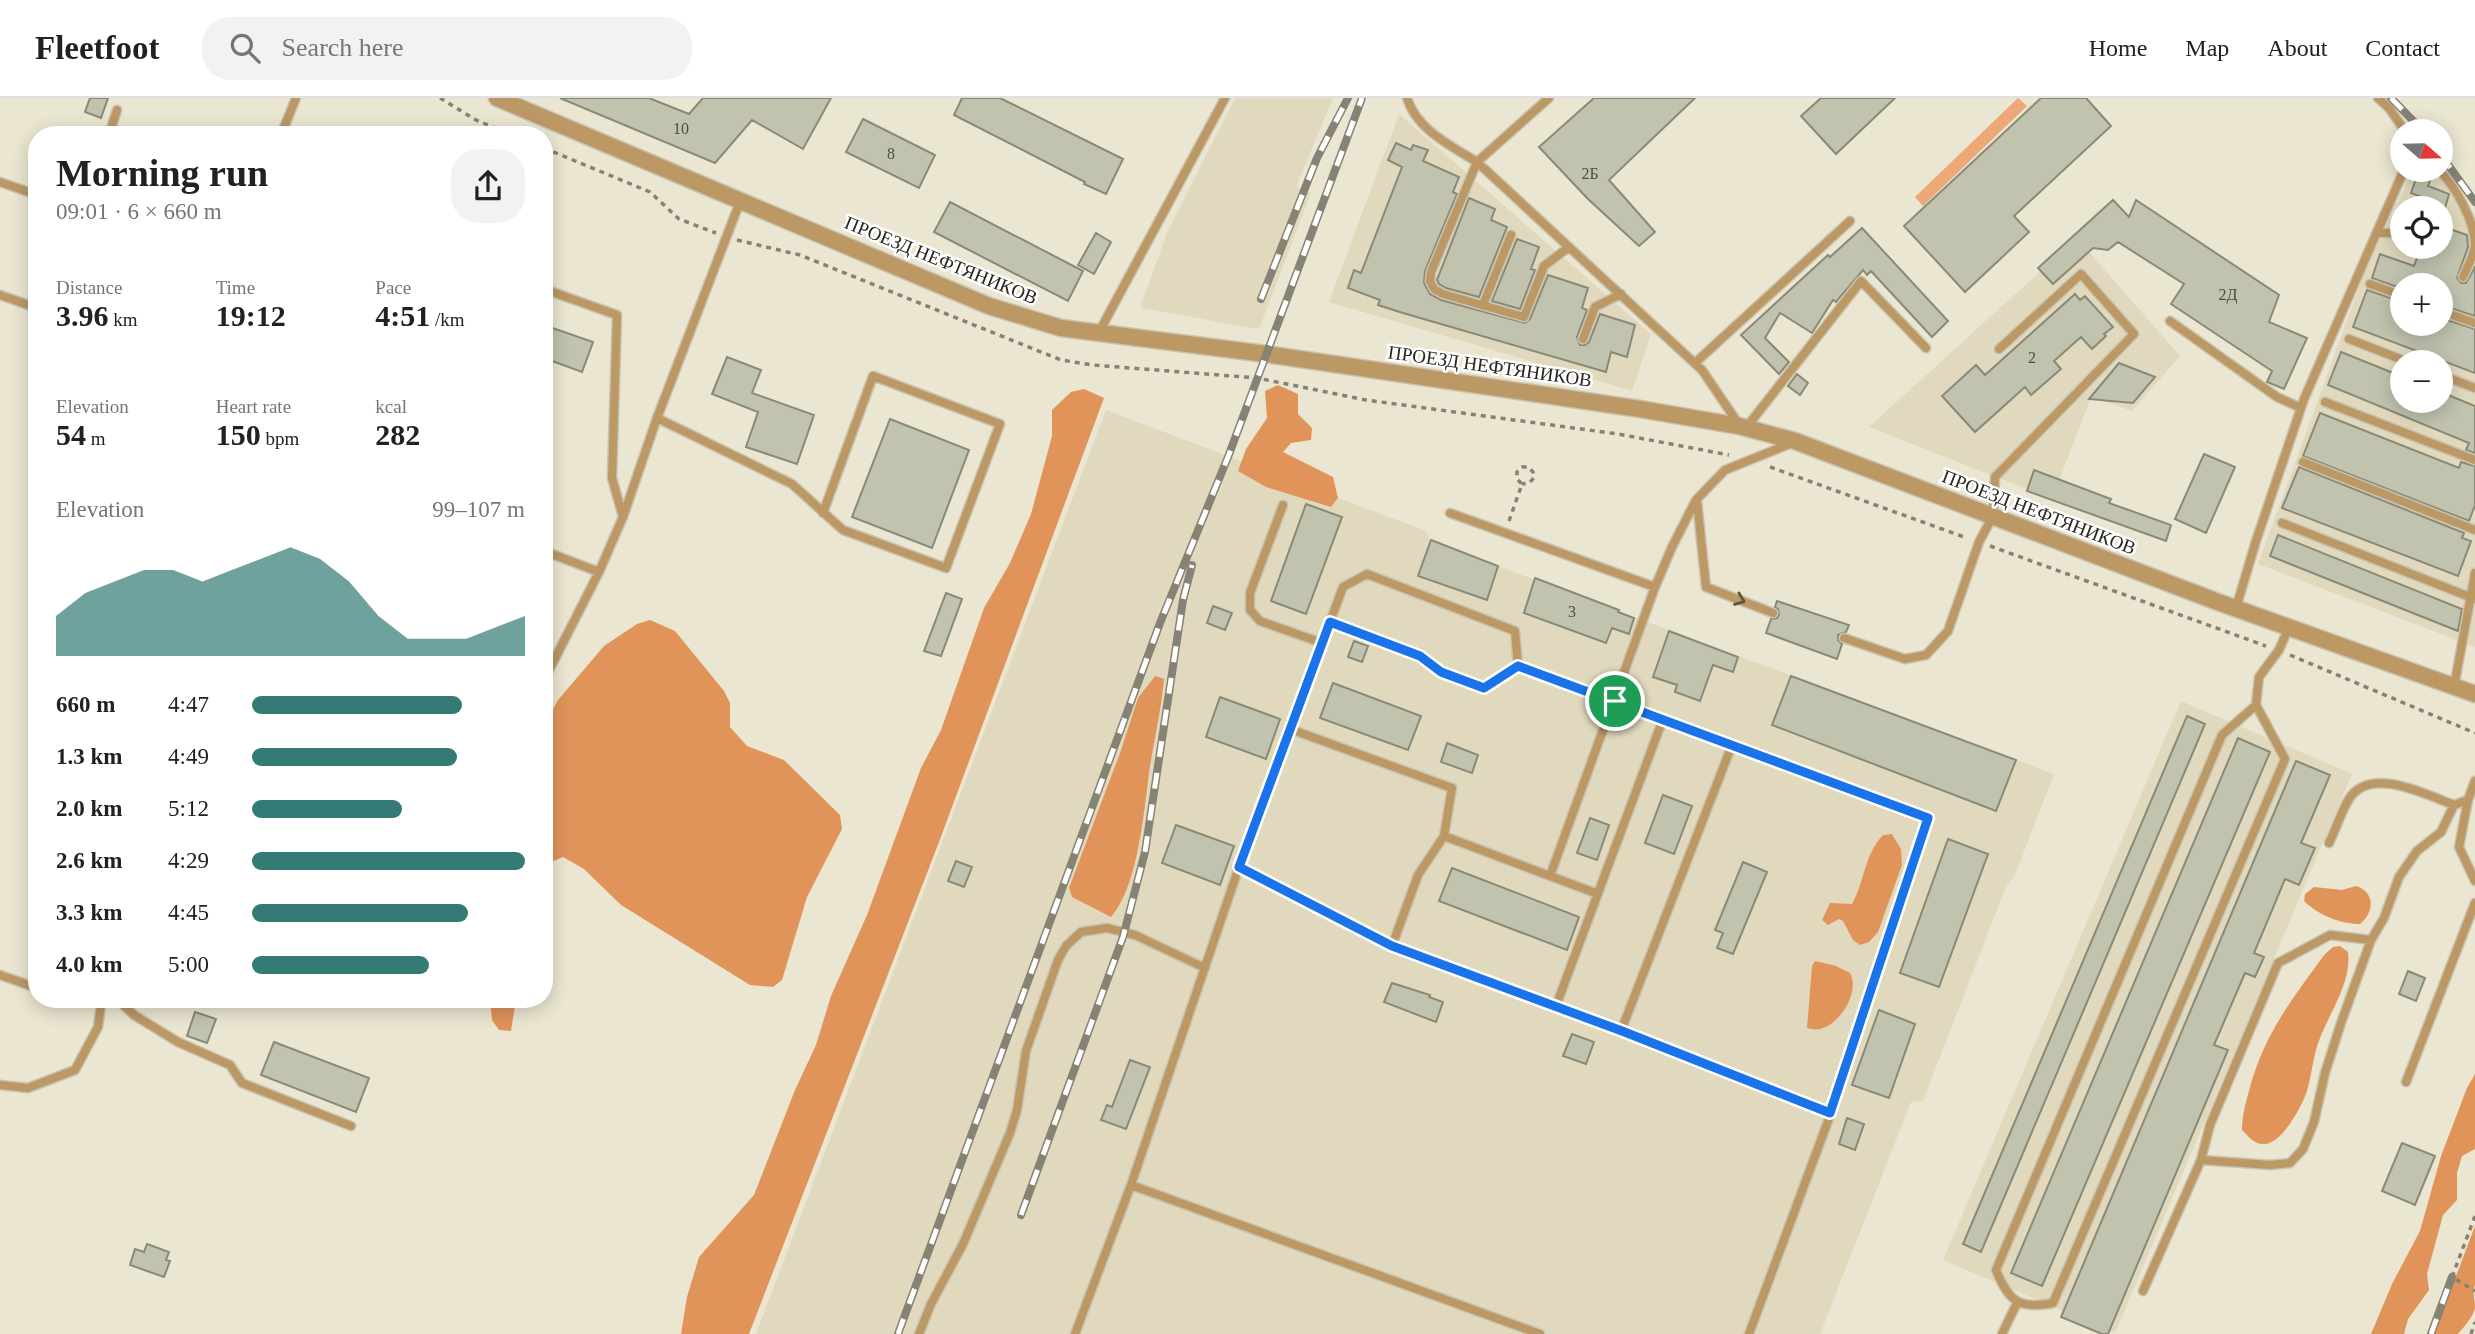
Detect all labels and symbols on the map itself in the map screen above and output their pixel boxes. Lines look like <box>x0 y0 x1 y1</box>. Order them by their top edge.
north arrow <box>2390 119 2454 182</box>
house number: 10 <box>673 120 689 137</box>
house number: 8 <box>887 145 895 162</box>
house number: 2Б <box>1581 165 1599 182</box>
street label: ПРОЕЗД НЕФТЯНИКОВ <box>842 212 1040 308</box>
house number: 2Д <box>2219 286 2238 304</box>
street label: ПРОЕЗД НЕФТЯНИКОВ <box>1387 341 1593 391</box>
house number: 2 <box>2028 349 2036 366</box>
street label: ПРОЕЗД НЕФТЯНИКОВ <box>1939 465 2139 559</box>
one-way arrow <box>1733 592 1745 606</box>
house number: 3 <box>1568 603 1576 620</box>
pin <box>1585 671 1645 731</box>

